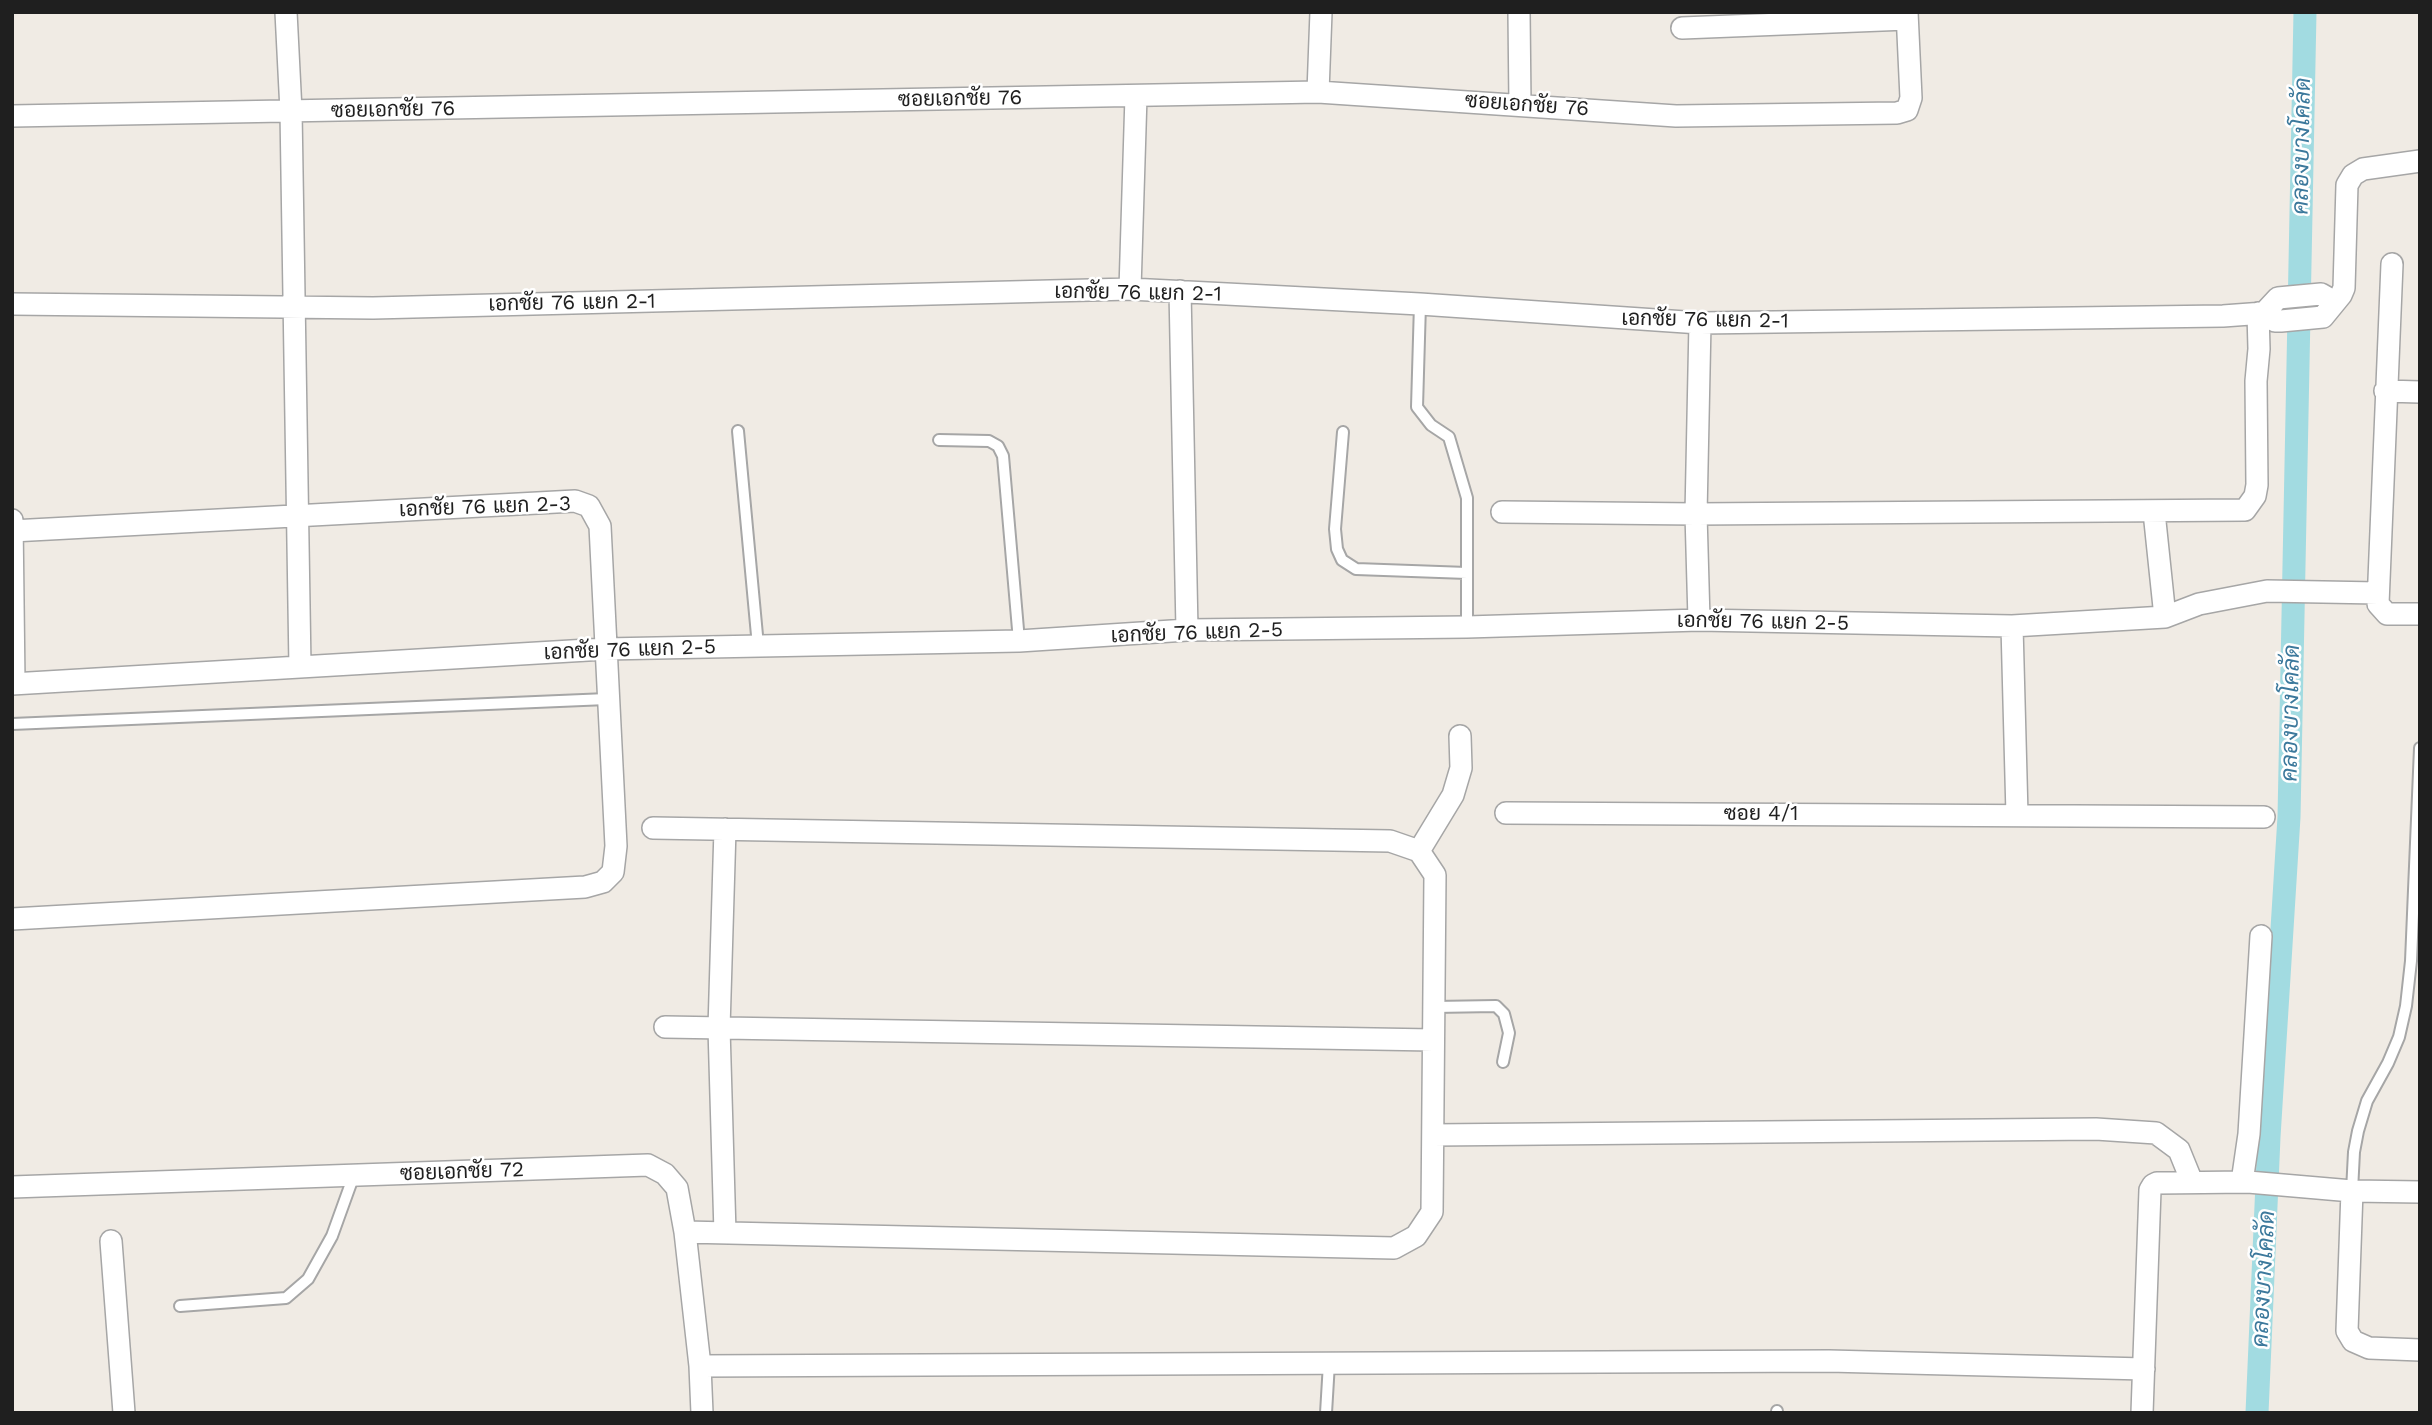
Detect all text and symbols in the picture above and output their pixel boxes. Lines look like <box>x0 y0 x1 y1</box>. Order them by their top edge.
water label: คลองบางโคลัด <box>2287 77 2317 215</box>
street label: ซอยเอกชัย 76 <box>898 85 1022 113</box>
street label: ซอยเอกชัย 76 <box>1464 88 1590 122</box>
street label: ซอยเอกชัย 76 <box>331 96 455 124</box>
street label: เอกชัย 76 แยก 2-1 <box>1054 279 1222 307</box>
street label: เอกชัย 76 แยก 2-1 <box>488 289 656 317</box>
street label: เอกชัย 76 แยก 2-1 <box>1621 306 1789 334</box>
street label: เอกชัย 76 แยก 2-3 <box>399 491 571 523</box>
street label: เอกชัย 76 แยก 2-5 <box>1677 608 1849 636</box>
street label: เอกชัย 76 แยก 2-5 <box>1110 617 1284 649</box>
street label: เอกชัย 76 แยก 2-5 <box>543 634 717 666</box>
water label: คลองบางโคลัด <box>2276 644 2306 782</box>
street label: ซอย 4/1 <box>1724 801 1798 827</box>
street label: ซอยเอกชัย 72 <box>400 1157 524 1187</box>
water label: คลองบางโคลัด <box>2247 1210 2281 1348</box>

